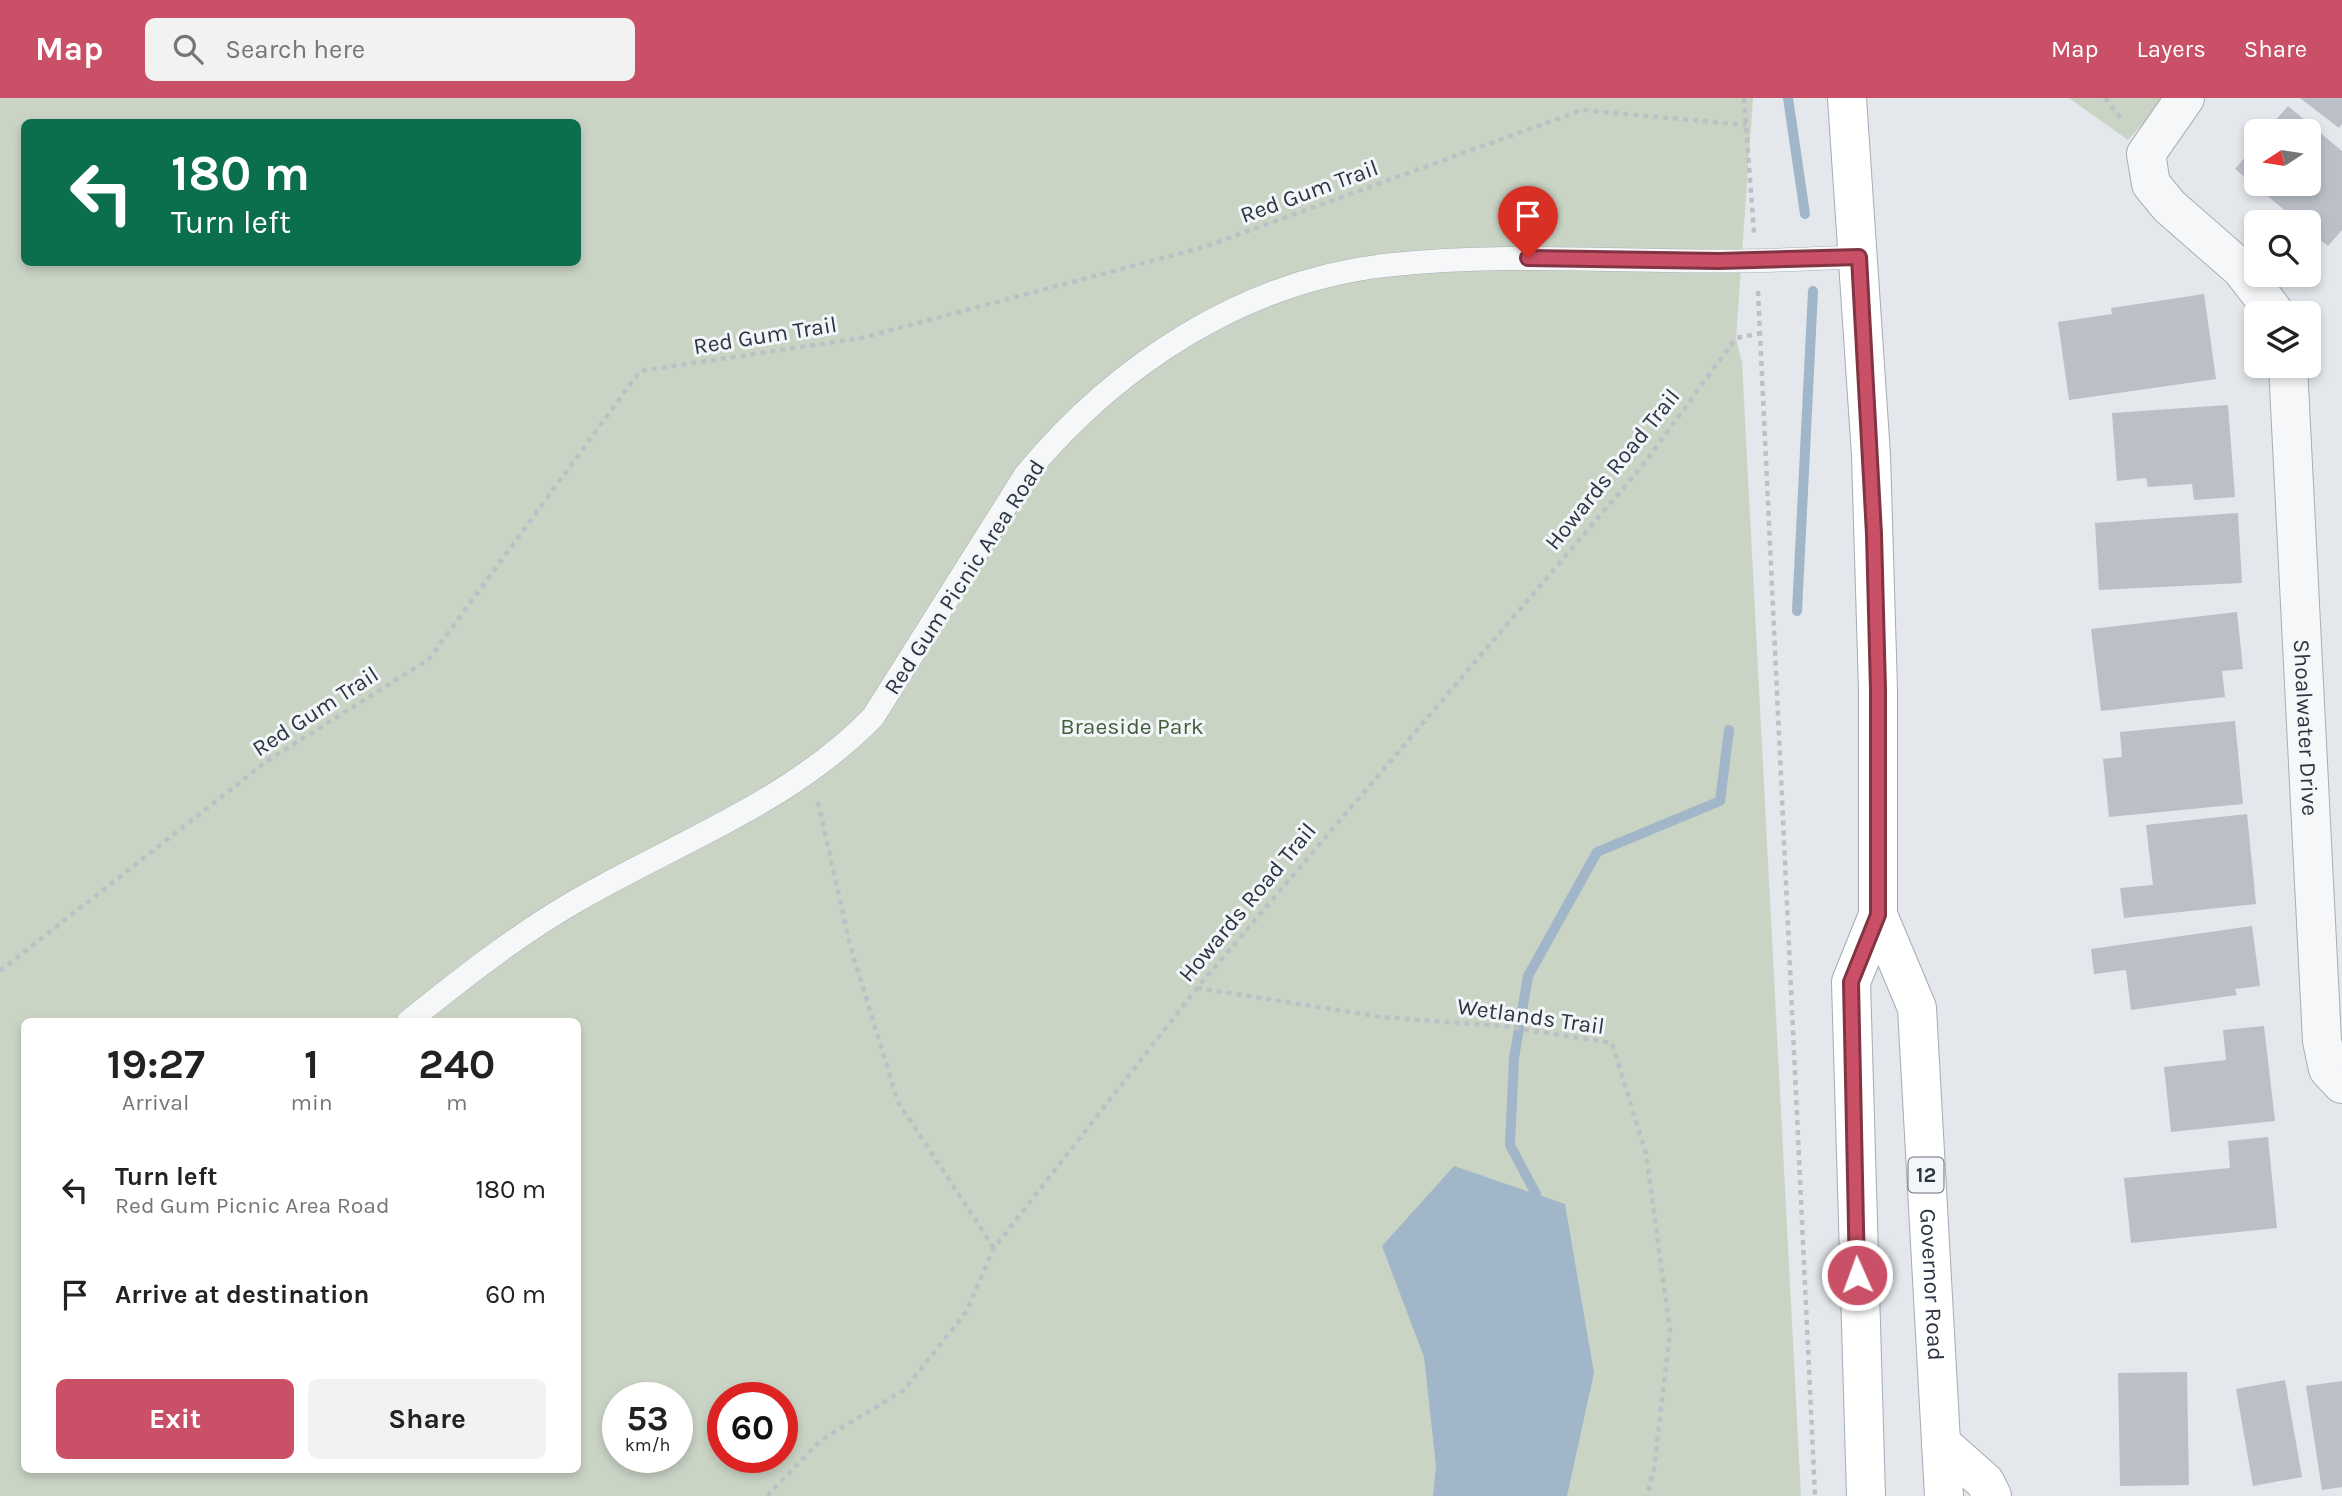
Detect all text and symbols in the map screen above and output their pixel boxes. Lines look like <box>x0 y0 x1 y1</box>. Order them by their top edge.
search box <box>145 18 635 81</box>
text: Map <box>35 30 103 68</box>
icon: search <box>169 30 207 68</box>
text: Search here <box>225 34 365 65</box>
text: Map <box>2051 35 2099 63</box>
text: Layers <box>2137 35 2206 63</box>
text: Share <box>2244 35 2307 63</box>
north arrow <box>2244 119 2320 196</box>
map controls <box>2244 119 2321 378</box>
text: 180 m <box>171 145 310 202</box>
icon: left <box>56 147 147 238</box>
street label: Red Gum Trail <box>1237 154 1382 229</box>
pin <box>1498 186 1558 258</box>
icon: arrive <box>1509 197 1547 235</box>
text: Turn left <box>171 204 291 241</box>
button: search <box>2244 210 2321 287</box>
button: layers <box>2244 301 2321 378</box>
street label: Red Gum Trail <box>691 311 839 360</box>
street label: Howards Road Trail <box>1539 383 1686 555</box>
street label: Red Gum Picnic Area Road <box>878 455 1051 700</box>
street label: Shoalwater Drive <box>2288 639 2324 817</box>
street label: Red Gum Trail <box>247 661 383 762</box>
park label: Braeside Park <box>1060 713 1204 740</box>
street label: Howards Road Trail <box>1173 817 1322 987</box>
street label: Wetlands Trail <box>1456 993 1606 1040</box>
text: 19:27 <box>107 1039 205 1089</box>
text: 1 <box>304 1039 319 1089</box>
text: 240 <box>418 1039 495 1089</box>
text: Arrival <box>122 1089 189 1116</box>
text: min <box>290 1089 333 1116</box>
text: m <box>446 1089 468 1116</box>
road number: 12 <box>1909 1158 1944 1192</box>
text: Turn left <box>115 1161 217 1192</box>
icon: left <box>56 1171 94 1209</box>
text: 180 m <box>476 1174 546 1205</box>
text: Red Gum Picnic Area Road <box>115 1192 390 1219</box>
street label: Governor Road <box>1914 1208 1949 1362</box>
position arrow <box>1820 1238 1894 1312</box>
icon: arrive <box>56 1276 94 1314</box>
text: Arrive at destination <box>115 1279 369 1310</box>
text: 60 m <box>485 1279 546 1310</box>
button: Exit <box>56 1379 294 1459</box>
button: Share <box>308 1379 546 1459</box>
speed limit sign: 60 <box>707 1382 798 1473</box>
text: 53 <box>626 1398 669 1439</box>
text: km/h <box>625 1434 670 1456</box>

